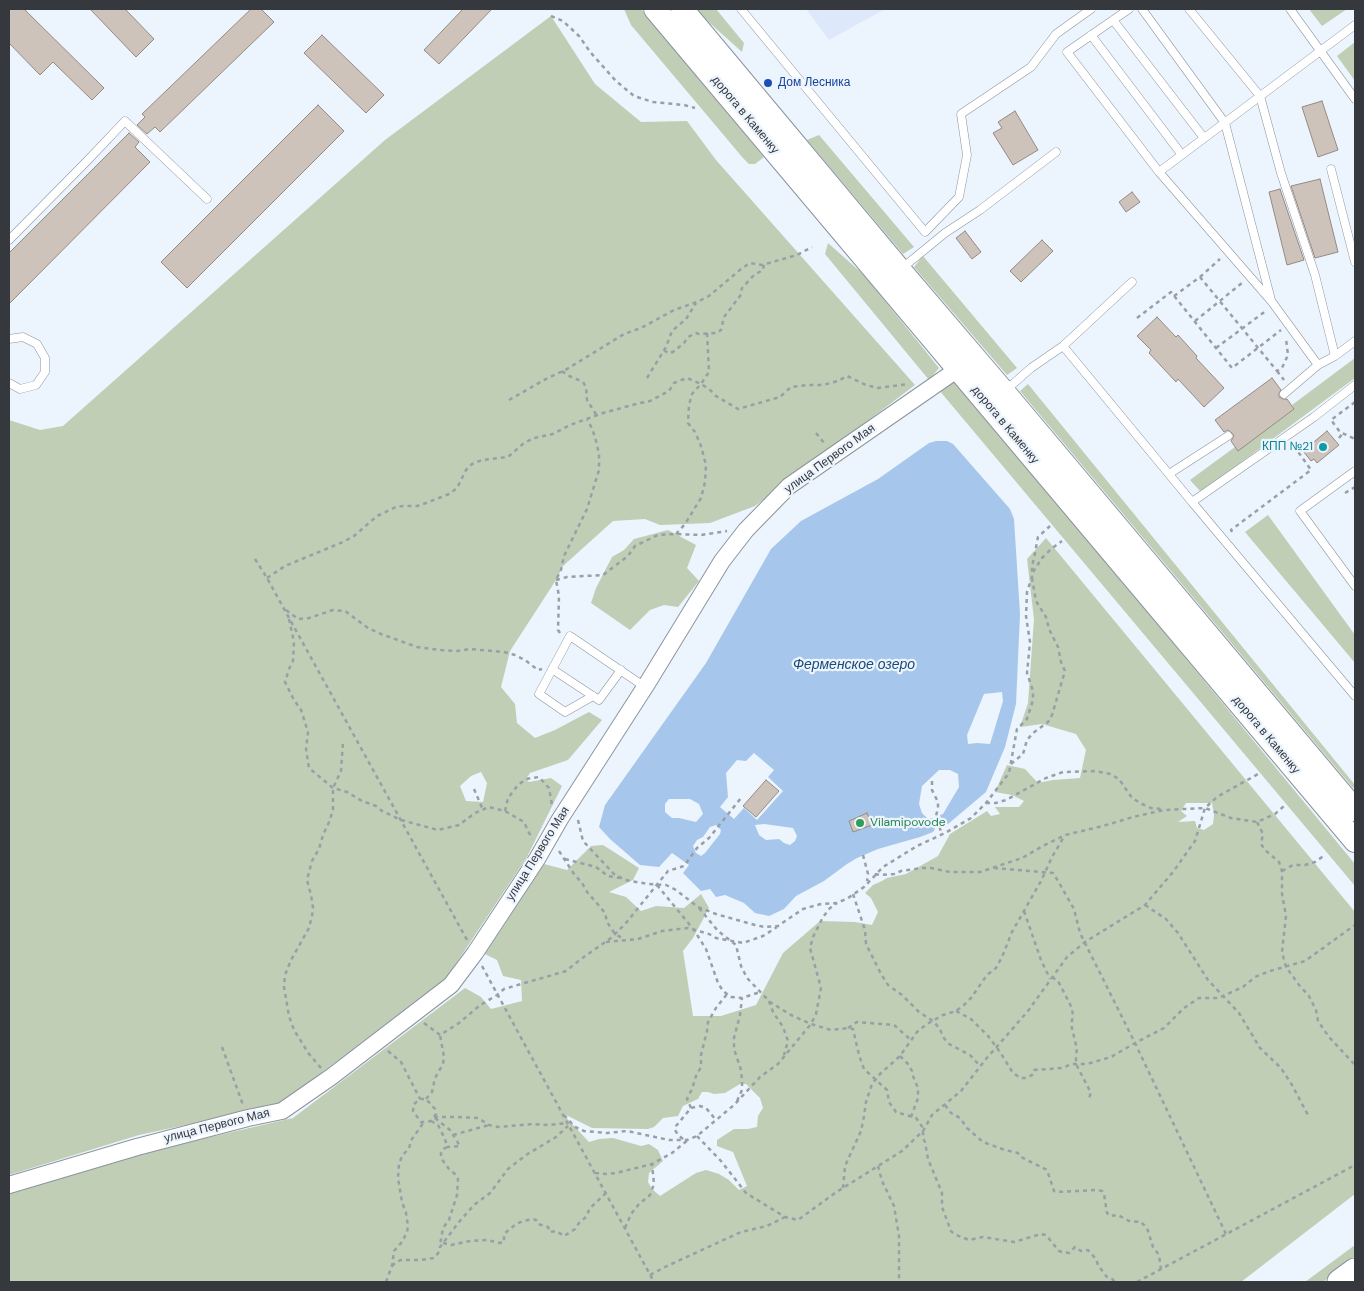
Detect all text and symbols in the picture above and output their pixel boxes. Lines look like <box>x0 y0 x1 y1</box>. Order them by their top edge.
street label: дорога в Каменку <box>708 73 782 157</box>
place label: Дом Лесника <box>778 76 850 90</box>
marker: Дом Лесника <box>762 77 774 89</box>
street label: дорога в Каменку <box>968 383 1042 467</box>
street label: улица Первого Мая <box>782 421 878 497</box>
place label: КПП №21 <box>1262 440 1313 454</box>
marker: КПП №21 <box>1317 441 1329 453</box>
water label: Ферменское озеро <box>793 657 915 673</box>
street label: дорога в Каменку <box>1229 693 1303 777</box>
street label: улица Первого Мая <box>503 804 573 904</box>
place label: Vilamipovode <box>870 816 945 830</box>
marker: Vilamipovode <box>854 817 866 829</box>
street label: улица Первого Мая <box>163 1106 271 1146</box>

